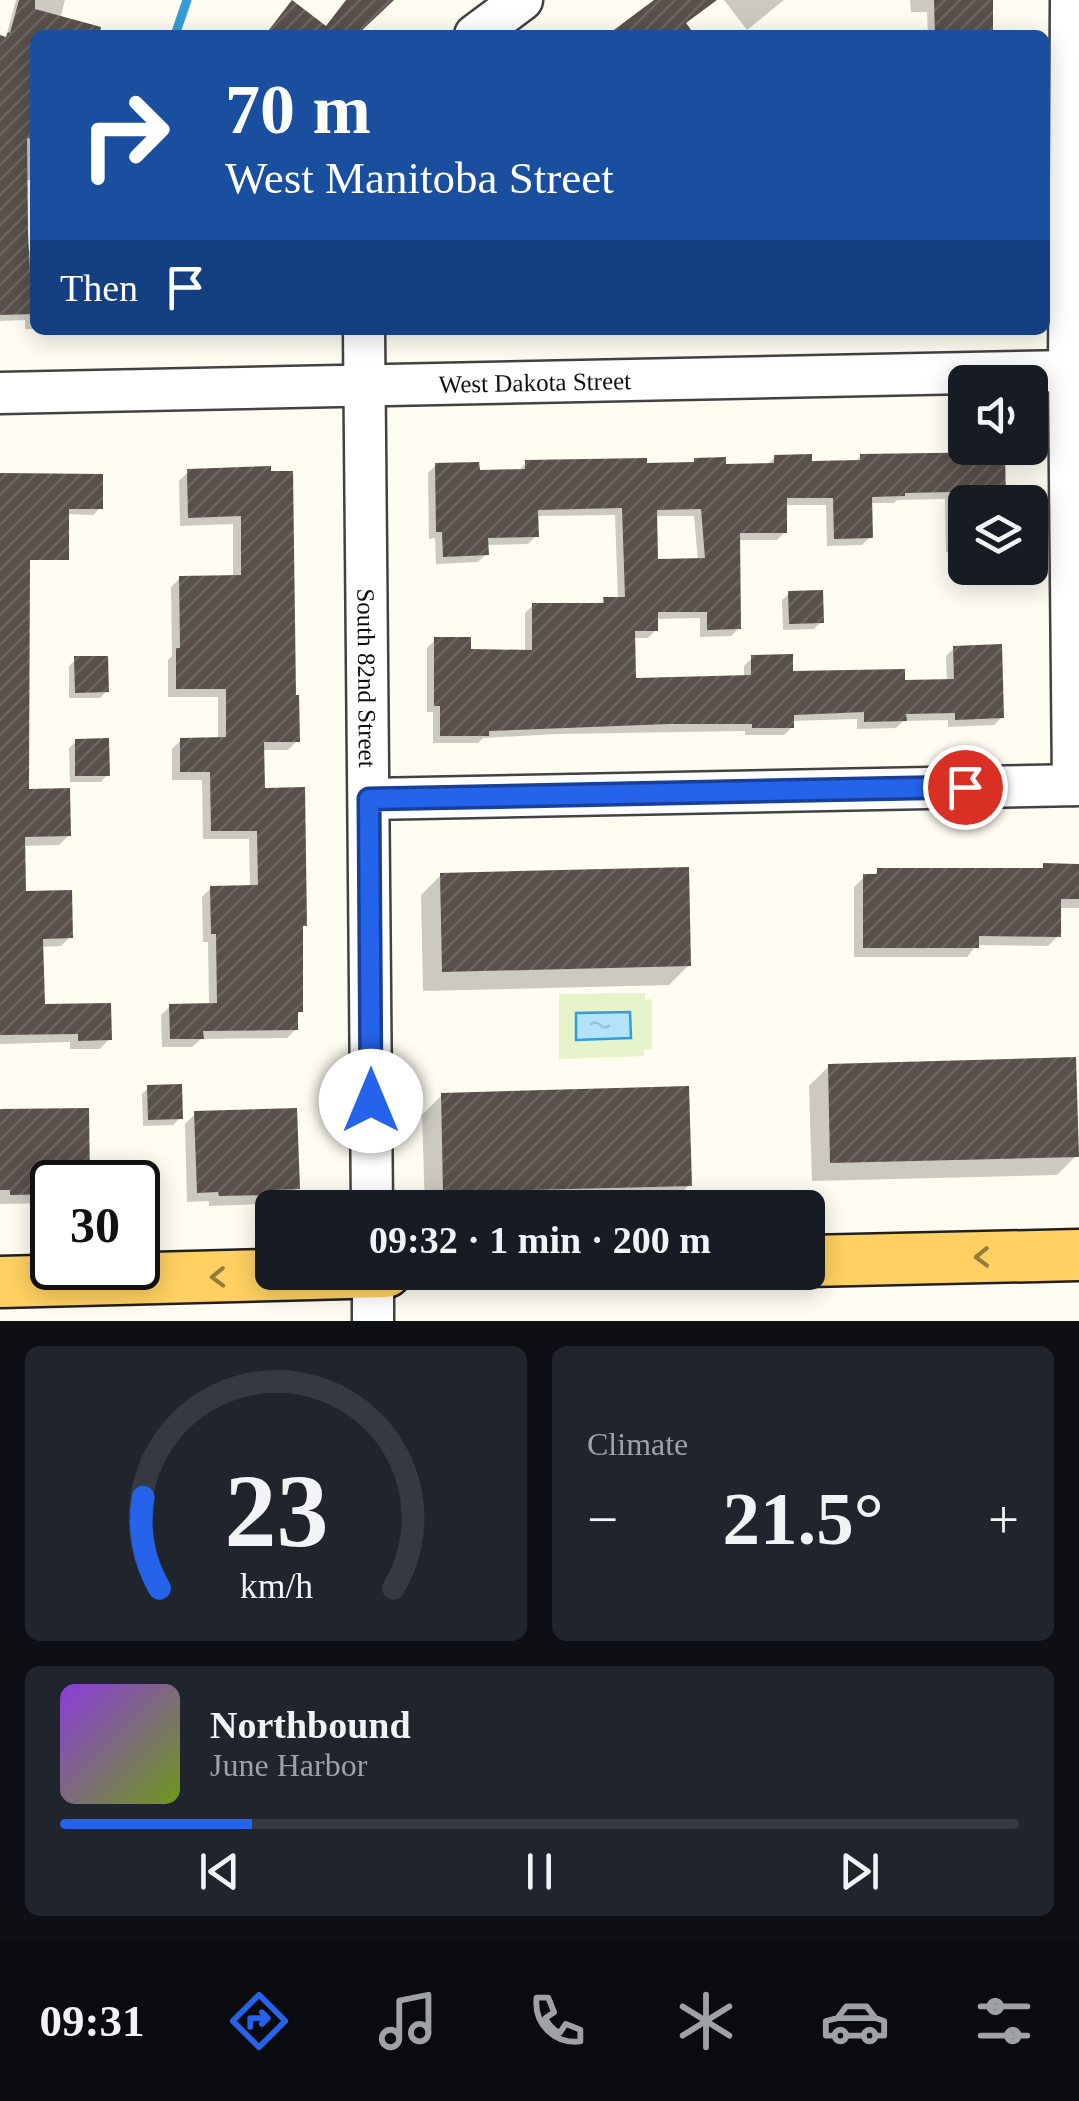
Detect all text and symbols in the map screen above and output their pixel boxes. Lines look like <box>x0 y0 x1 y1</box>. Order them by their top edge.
icon: right <box>60 70 190 200</box>
text: 70 m <box>225 71 371 148</box>
text: West Manitoba Street <box>225 153 614 203</box>
icon: arrive <box>158 260 213 315</box>
text: Then <box>60 267 138 309</box>
map controls <box>948 365 1048 585</box>
button: sound <box>948 365 1048 465</box>
street label: West Dakota Street <box>438 367 631 398</box>
button: layers <box>948 485 1048 585</box>
street label: South 82nd Street <box>352 588 381 768</box>
pin <box>923 745 1008 830</box>
icon: arrive <box>938 760 993 815</box>
position arrow <box>319 1049 423 1153</box>
speed limit sign: 30 <box>30 1160 160 1290</box>
text: 09:32 · 1 min · 200 m <box>369 1219 711 1261</box>
one-way arrow <box>973 1247 989 1268</box>
one-way arrow <box>210 1266 226 1287</box>
text: Climate <box>587 1426 688 1462</box>
text: 23 <box>224 1453 328 1568</box>
text: 21.5° <box>722 1477 884 1560</box>
text: − <box>587 1489 618 1550</box>
text: + <box>988 1489 1019 1550</box>
text: km/h <box>239 1566 313 1606</box>
text: Northbound <box>210 1704 411 1746</box>
text: June Harbor <box>210 1747 367 1783</box>
icon: previous <box>192 1844 247 1899</box>
icon: pause <box>512 1844 567 1899</box>
icon: next <box>832 1844 887 1899</box>
icon: directions <box>224 1986 294 2056</box>
icon: music <box>373 1986 443 2056</box>
icon: phone <box>522 1986 592 2056</box>
icon: climate <box>671 1986 741 2056</box>
icon: car <box>820 1986 890 2056</box>
icon: filters <box>969 1986 1039 2056</box>
text: 09:31 <box>40 1996 145 2046</box>

